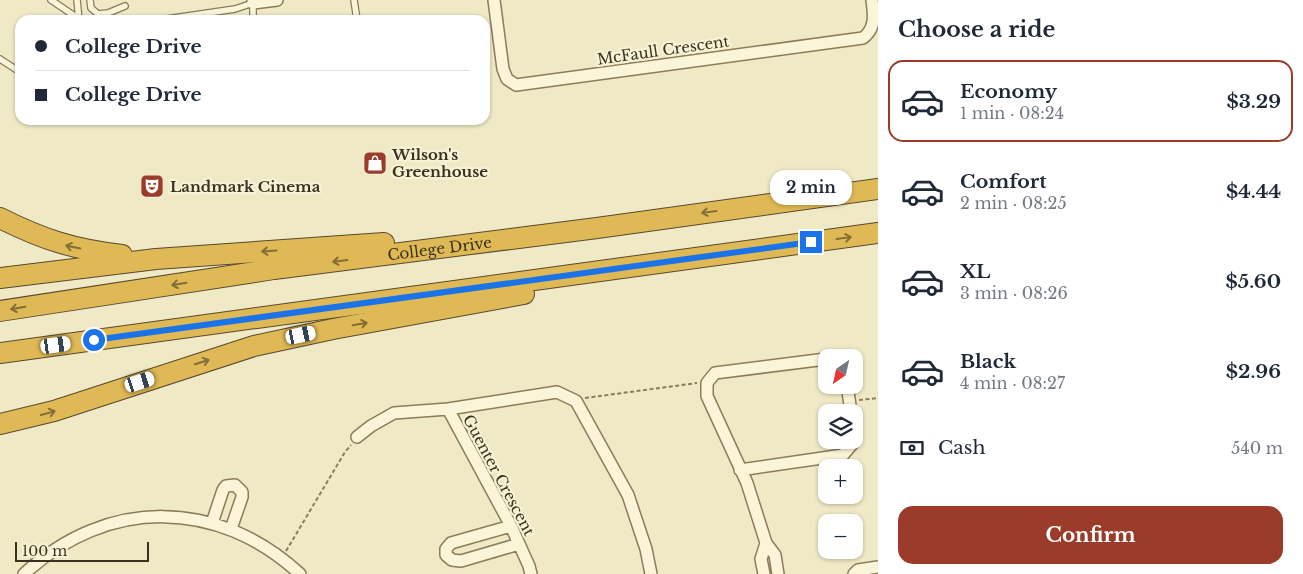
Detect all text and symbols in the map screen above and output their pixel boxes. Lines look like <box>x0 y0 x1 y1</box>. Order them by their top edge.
text: Choose a ride <box>898 16 1055 43</box>
street label: McFaull Crescent <box>596 31 730 69</box>
text: College Drive <box>65 35 202 58</box>
icon: car <box>900 79 945 124</box>
text: Economy <box>960 80 1057 103</box>
text: College Drive <box>65 83 202 106</box>
text: $3.29 <box>1227 90 1281 113</box>
text: 1 min · 08:24 <box>960 103 1064 123</box>
place label: Wilson's Greenhouse <box>391 145 488 181</box>
shop icon: Wilson's Greenhouse <box>362 150 388 176</box>
icon: car <box>900 169 945 214</box>
callout: 2 min <box>770 170 852 204</box>
text: Comfort <box>960 170 1047 193</box>
theatre icon: Landmark Cinema <box>139 173 165 199</box>
place label: Landmark Cinema <box>170 177 321 196</box>
text: 2 min <box>786 177 836 197</box>
text: $4.44 <box>1226 180 1281 203</box>
text: 2 min · 08:25 <box>960 193 1066 213</box>
one-way arrow <box>701 208 717 218</box>
route end <box>800 231 822 253</box>
street label: College Drive <box>386 232 493 264</box>
one-way arrow <box>836 232 852 242</box>
one-way arrow <box>65 242 81 251</box>
one-way arrow <box>261 247 277 256</box>
one-way arrow <box>332 257 348 267</box>
icon: car <box>900 259 945 304</box>
text: XL <box>960 260 990 283</box>
text: $5.60 <box>1226 270 1281 293</box>
one-way arrow <box>171 279 187 289</box>
text: 3 min · 08:26 <box>960 283 1068 303</box>
one-way arrow <box>11 303 27 313</box>
one-way arrow <box>351 318 367 328</box>
car <box>284 325 317 345</box>
route start <box>83 329 105 351</box>
car <box>40 335 71 355</box>
north arrow <box>818 349 862 394</box>
map controls <box>818 349 863 559</box>
icon: car <box>900 349 945 394</box>
text: Black <box>960 350 1016 373</box>
one-way arrow <box>193 357 209 366</box>
text: $2.96 <box>1226 360 1281 383</box>
car <box>123 370 156 394</box>
text: 4 min · 08:27 <box>960 373 1065 393</box>
button: layers <box>818 404 863 449</box>
one-way arrow <box>39 408 55 417</box>
street label: Guenter Crescent <box>459 411 539 539</box>
icon: cash <box>898 434 926 462</box>
text: Cash <box>938 436 985 459</box>
text: 540 m <box>1231 438 1283 458</box>
button: + <box>818 459 863 504</box>
button: Confirm <box>898 506 1283 564</box>
button: − <box>818 514 863 559</box>
scale bar <box>15 539 149 562</box>
text: 100 m <box>22 542 67 560</box>

